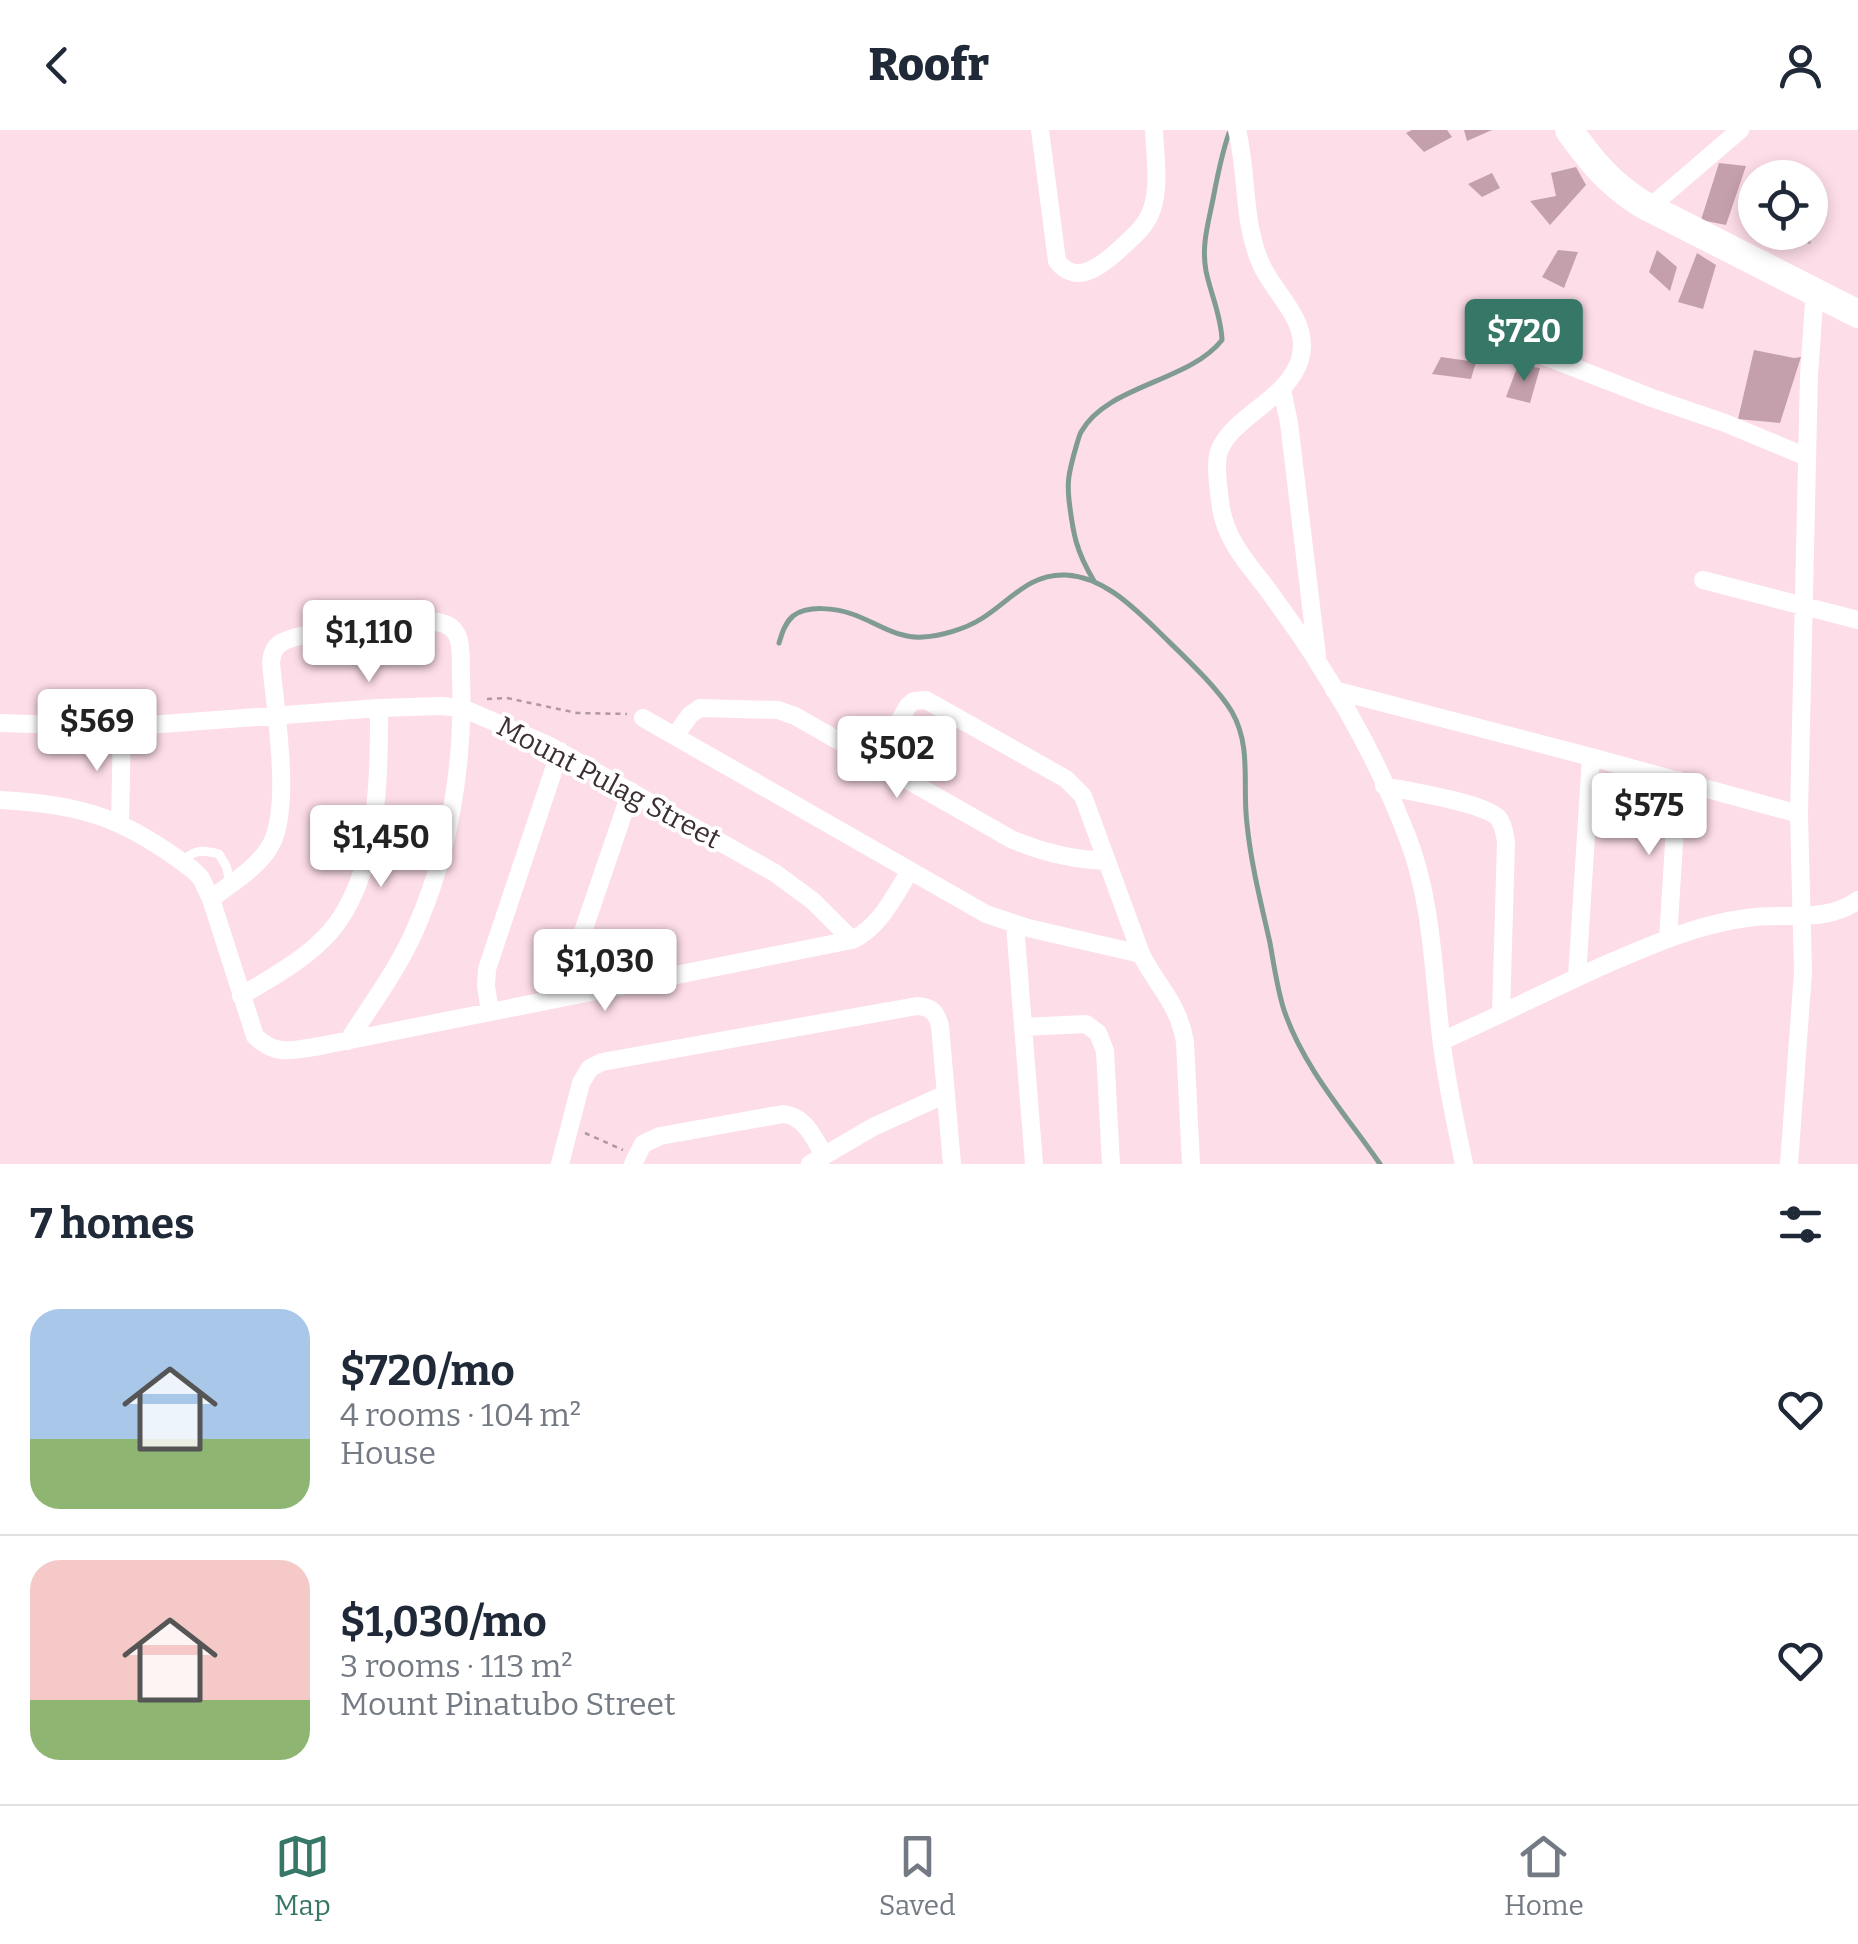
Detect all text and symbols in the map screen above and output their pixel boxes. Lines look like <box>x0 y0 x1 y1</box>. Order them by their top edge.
icon: back <box>30 38 85 93</box>
text: Roofr <box>869 38 989 92</box>
icon: person <box>1773 38 1828 93</box>
map controls <box>1738 160 1828 250</box>
button: locate <box>1738 160 1828 250</box>
pin: $720 <box>1465 299 1583 384</box>
text: $720 <box>1487 312 1561 350</box>
pin: $1,110 <box>288 600 450 685</box>
text: $1,110 <box>325 613 413 651</box>
pin: $569 <box>38 689 156 774</box>
text: $569 <box>60 702 134 740</box>
street label: Mount Pulag Street <box>491 710 726 855</box>
pin: $502 <box>838 716 956 801</box>
text: $502 <box>859 729 935 767</box>
pin: $575 <box>1590 773 1708 858</box>
text: $575 <box>1614 786 1684 824</box>
pin: $1,450 <box>300 805 462 890</box>
text: $1,450 <box>332 818 430 856</box>
pin: $1,030 <box>524 929 686 1014</box>
text: $1,030 <box>556 942 654 980</box>
icon: filters <box>1773 1197 1828 1252</box>
text: 7 homes <box>30 1199 195 1249</box>
text: $720/mo <box>340 1346 515 1396</box>
icon: home <box>110 1349 230 1469</box>
icon: heart <box>1773 1382 1828 1437</box>
text: 4 rooms · 104 m² <box>340 1396 581 1434</box>
text: House <box>340 1434 436 1472</box>
text: $1,030/mo <box>340 1597 547 1647</box>
icon: home <box>110 1600 230 1720</box>
icon: heart <box>1773 1633 1828 1688</box>
text: 3 rooms · 113 m² <box>340 1647 573 1685</box>
text: Mount Pinatubo Street <box>340 1685 676 1723</box>
tab: Map <box>274 1829 331 1922</box>
tab: Saved <box>879 1829 956 1922</box>
tab: Home <box>1504 1829 1584 1922</box>

